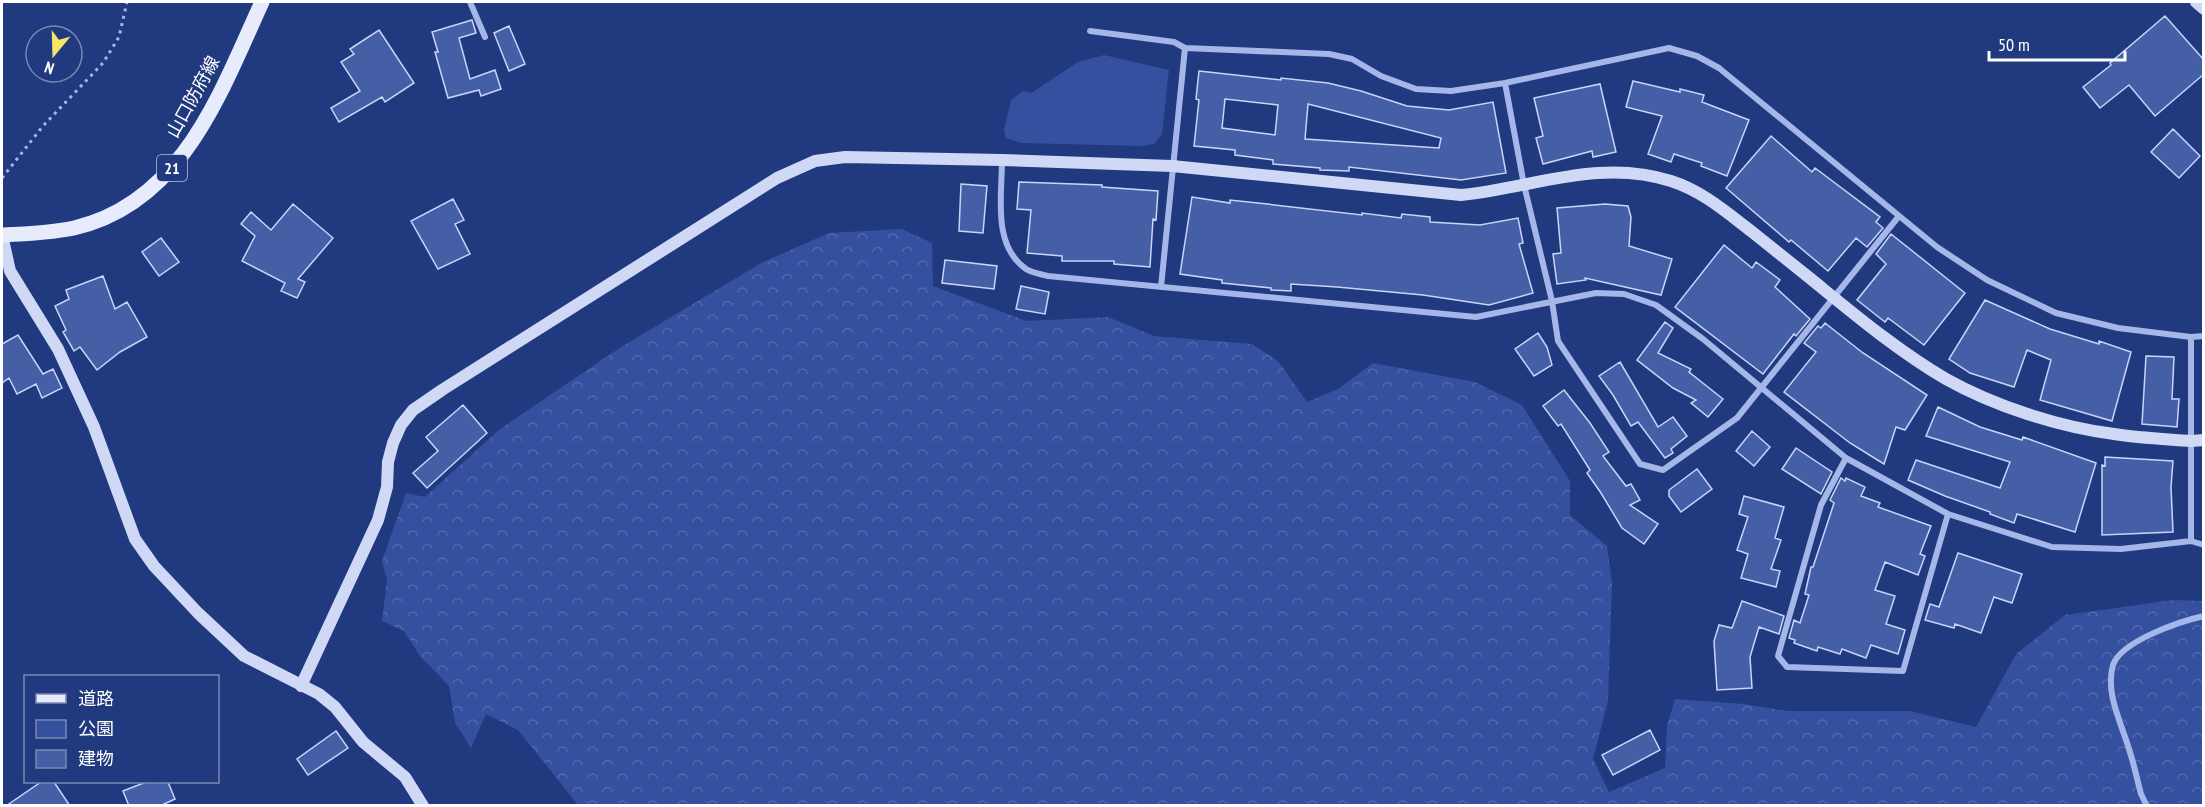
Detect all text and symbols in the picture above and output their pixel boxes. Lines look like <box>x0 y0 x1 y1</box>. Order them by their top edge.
north arrow <box>24 24 84 84</box>
scale bar <box>1989 24 2126 62</box>
text: 50 m <box>1998 33 2030 56</box>
street label: 山口防府線 <box>161 52 224 142</box>
text: N <box>42 57 56 79</box>
road number: 21 <box>157 155 187 181</box>
legend <box>24 675 219 783</box>
text: 道路 <box>78 687 114 710</box>
text: 公園 <box>78 717 114 740</box>
text: 建物 <box>78 747 114 770</box>

